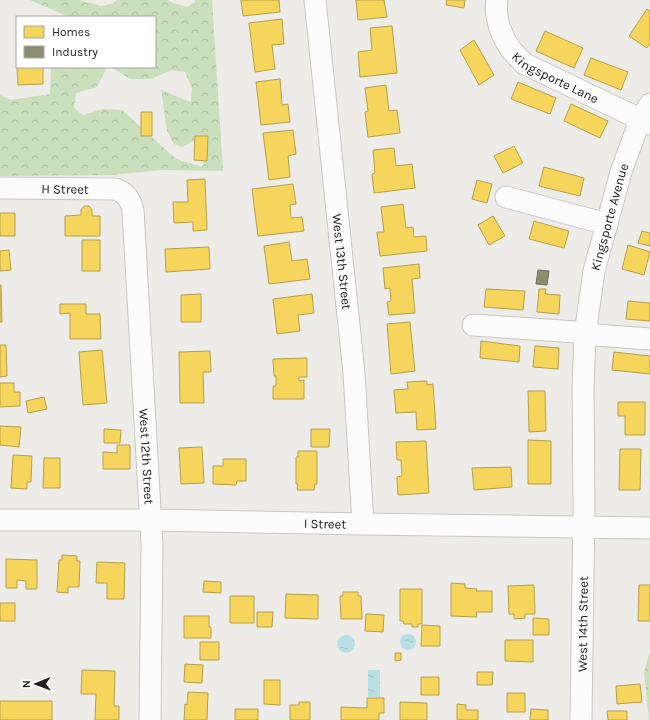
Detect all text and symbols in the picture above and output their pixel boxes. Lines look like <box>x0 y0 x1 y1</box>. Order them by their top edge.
legend <box>16 16 156 68</box>
text: Homes <box>52 25 90 39</box>
text: Industry <box>52 45 98 59</box>
street label: Kingsporte Lane <box>509 48 602 106</box>
street label: Kingsporte Avenue <box>587 161 631 272</box>
street label: H Street <box>41 181 89 196</box>
street label: West 13th Street <box>330 213 355 310</box>
street label: West 12th Street <box>137 408 157 505</box>
street label: I Street <box>304 515 346 531</box>
street label: West 14th Street <box>574 576 591 672</box>
north arrow <box>16 664 56 704</box>
text: N <box>20 680 33 688</box>

